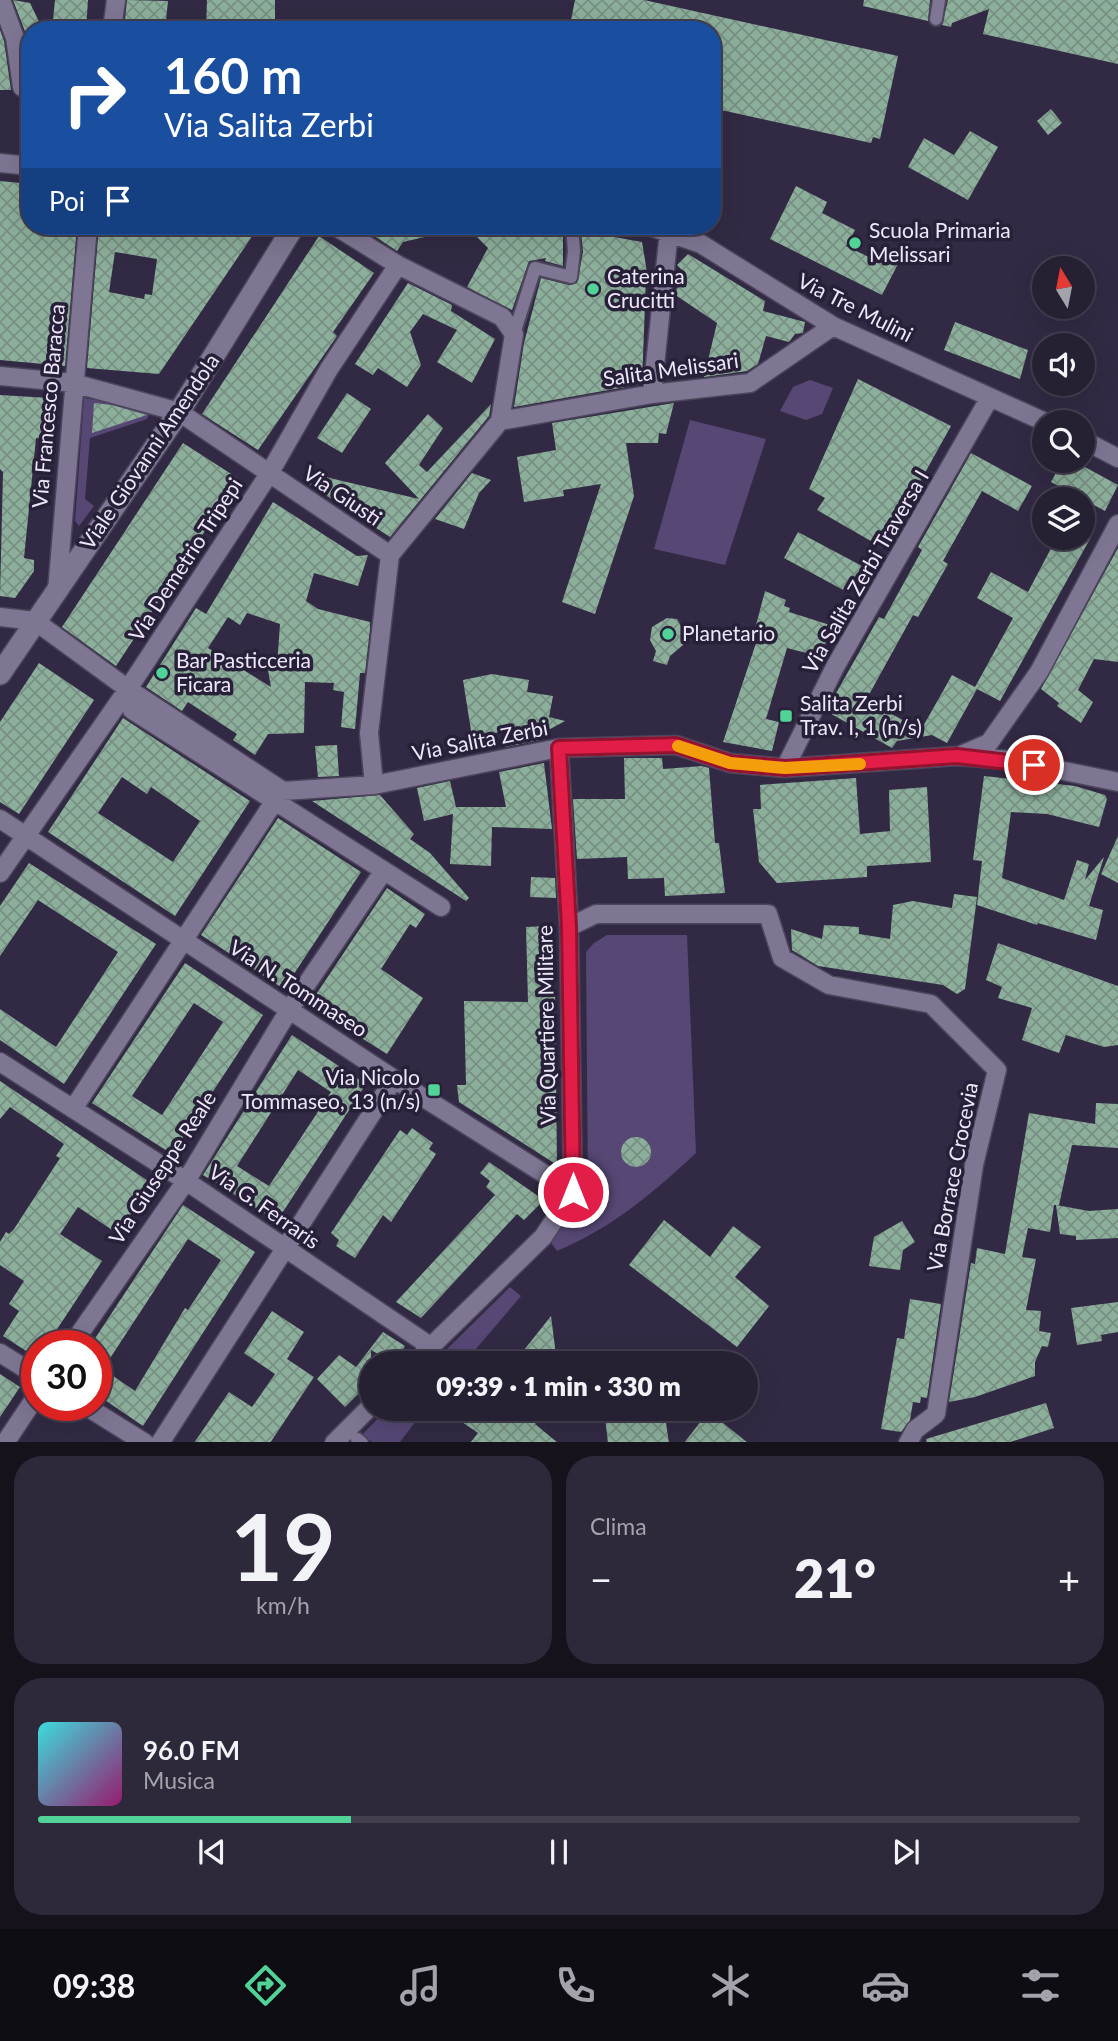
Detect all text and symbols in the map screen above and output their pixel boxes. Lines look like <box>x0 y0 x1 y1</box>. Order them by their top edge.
text: 160 m <box>164 46 302 104</box>
icon: right <box>49 49 140 140</box>
text: Via Salita Zerbi <box>164 105 374 144</box>
icon: arrive <box>99 182 137 220</box>
text: Poi <box>49 185 85 217</box>
place label: Scuola Primaria Melissari <box>869 217 1011 266</box>
marker: Scuola Primaria Melissari <box>847 235 863 251</box>
north arrow <box>1032 256 1096 318</box>
map controls <box>1032 256 1095 550</box>
place label: Caterina Crucitti <box>607 263 685 312</box>
street label: Via Tre Mulini <box>794 267 917 346</box>
marker: Caterina Crucitti <box>585 281 601 297</box>
street label: Via Francesco Baracca <box>26 303 69 509</box>
button: sound <box>1032 333 1095 396</box>
street label: Salita Melissari <box>601 347 740 390</box>
street label: Viale Giovanni Amendola <box>74 349 224 554</box>
button: search <box>1032 410 1095 473</box>
street label: Via Giusti <box>299 459 387 530</box>
street label: Via Salita Zerbi Traversa I <box>796 465 933 677</box>
street label: Via Demetrio Tripepi <box>123 473 247 645</box>
button: layers <box>1032 487 1095 550</box>
place label: Planetario <box>682 620 775 645</box>
marker: Planetario <box>660 626 676 642</box>
place label: Bar Pasticceria Ficara <box>176 647 311 696</box>
marker: Bar Pasticceria Ficara <box>154 665 170 681</box>
place label: Salita Zerbi Trav. I, 1 (n/s) <box>800 690 922 739</box>
marker: Salita Zerbi Trav. I, 1 (n/s) <box>778 708 794 724</box>
street label: Via Salita Zerbi <box>410 714 550 765</box>
pin <box>1004 735 1064 795</box>
icon: arrive <box>1015 746 1053 784</box>
street label: Via Quartiere Militare <box>531 925 560 1125</box>
street label: Via N. Tommaseo <box>225 934 373 1042</box>
place label: Via Nicolo Tommaseo, 13 (n/s) <box>241 1064 420 1113</box>
street label: Via Borrace Crocevia <box>921 1080 982 1274</box>
marker: Via Nicolo Tommaseo, 13 (n/s) <box>426 1082 442 1098</box>
street label: Via Giuseppe Reale <box>103 1086 221 1248</box>
position arrow <box>536 1155 610 1229</box>
street label: Via G. Ferraris <box>204 1158 325 1253</box>
speed limit sign: 30 <box>21 1330 112 1421</box>
text: 09:39 · 1 min · 330 m <box>436 1370 681 1402</box>
text: 19 <box>230 1491 336 1600</box>
text: Clima <box>590 1512 647 1540</box>
text: 21° <box>794 1547 876 1609</box>
text: − <box>590 1556 612 1602</box>
text: + <box>1058 1556 1080 1602</box>
text: km/h <box>256 1591 310 1619</box>
text: 96.0 FM <box>143 1734 240 1766</box>
text: Musica <box>143 1766 215 1794</box>
icon: previous <box>193 1833 231 1871</box>
icon: pause <box>540 1833 578 1871</box>
icon: next <box>887 1833 925 1871</box>
icon: directions <box>241 1961 290 2010</box>
icon: music <box>396 1961 445 2010</box>
icon: phone <box>551 1961 600 2010</box>
icon: climate <box>706 1961 755 2010</box>
icon: car <box>861 1961 910 2010</box>
icon: filters <box>1016 1961 1065 2010</box>
text: 09:38 <box>53 1966 135 2005</box>

